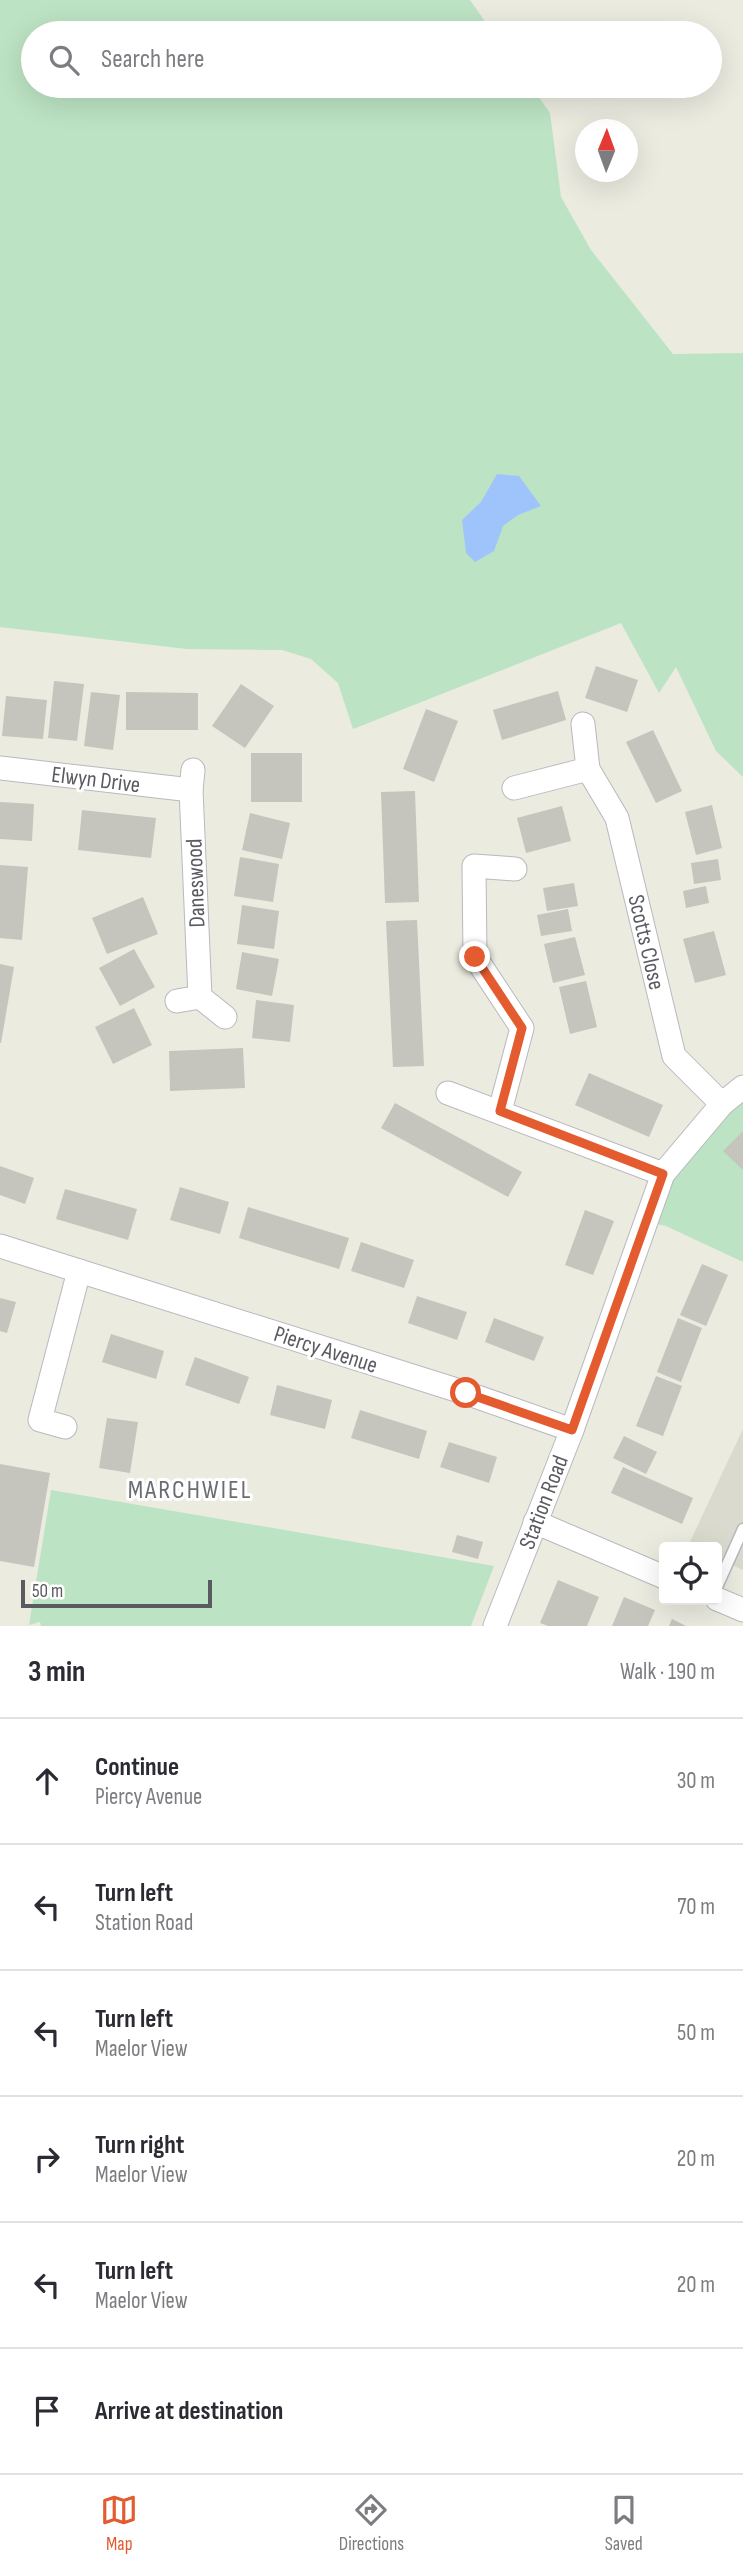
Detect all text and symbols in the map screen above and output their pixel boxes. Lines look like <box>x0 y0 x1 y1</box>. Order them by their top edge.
search box <box>21 21 722 98</box>
icon: search <box>45 41 83 79</box>
text: Search here <box>101 44 204 75</box>
north arrow <box>575 119 638 182</box>
street label: Elwyn Drive <box>50 761 142 799</box>
street label: Daneswood <box>180 838 212 928</box>
street label: Scotts Close <box>622 892 671 993</box>
route end <box>459 941 490 972</box>
street label: Piercy Avenue <box>270 1320 381 1380</box>
route start <box>450 1377 481 1408</box>
street label: Station Road <box>513 1451 575 1553</box>
district label: MARCHWIEL <box>128 1475 252 1506</box>
map controls <box>659 1542 722 1605</box>
button: locate <box>659 1542 722 1605</box>
scale bar <box>21 1577 212 1609</box>
text: 50 m <box>32 1580 63 1603</box>
text: 3 min <box>28 1654 85 1690</box>
text: Walk · 190 m <box>620 1658 715 1686</box>
text: Continue <box>95 1752 179 1783</box>
icon: ahead <box>28 1762 66 1800</box>
text: 30 m <box>677 1767 715 1795</box>
text: Piercy Avenue <box>95 1783 202 1811</box>
text: Turn left <box>95 1878 173 1909</box>
icon: left <box>28 1888 66 1926</box>
text: 70 m <box>677 1893 715 1921</box>
text: Station Road <box>95 1909 193 1937</box>
text: Turn left <box>95 2004 173 2035</box>
icon: left <box>28 2014 66 2052</box>
text: 50 m <box>677 2019 715 2047</box>
text: Maelor View <box>95 2035 188 2063</box>
text: Turn right <box>95 2130 184 2161</box>
icon: right <box>28 2140 66 2178</box>
text: 20 m <box>677 2145 715 2173</box>
text: Maelor View <box>95 2161 188 2189</box>
text: Turn left <box>95 2256 173 2287</box>
icon: left <box>28 2266 66 2304</box>
text: 20 m <box>677 2271 715 2299</box>
text: Maelor View <box>95 2287 188 2315</box>
icon: arrive <box>28 2392 66 2430</box>
text: Arrive at destination <box>95 2396 283 2427</box>
tab: Map <box>100 2491 138 2556</box>
tab: Directions <box>339 2491 404 2556</box>
tab: Saved <box>605 2491 643 2556</box>

